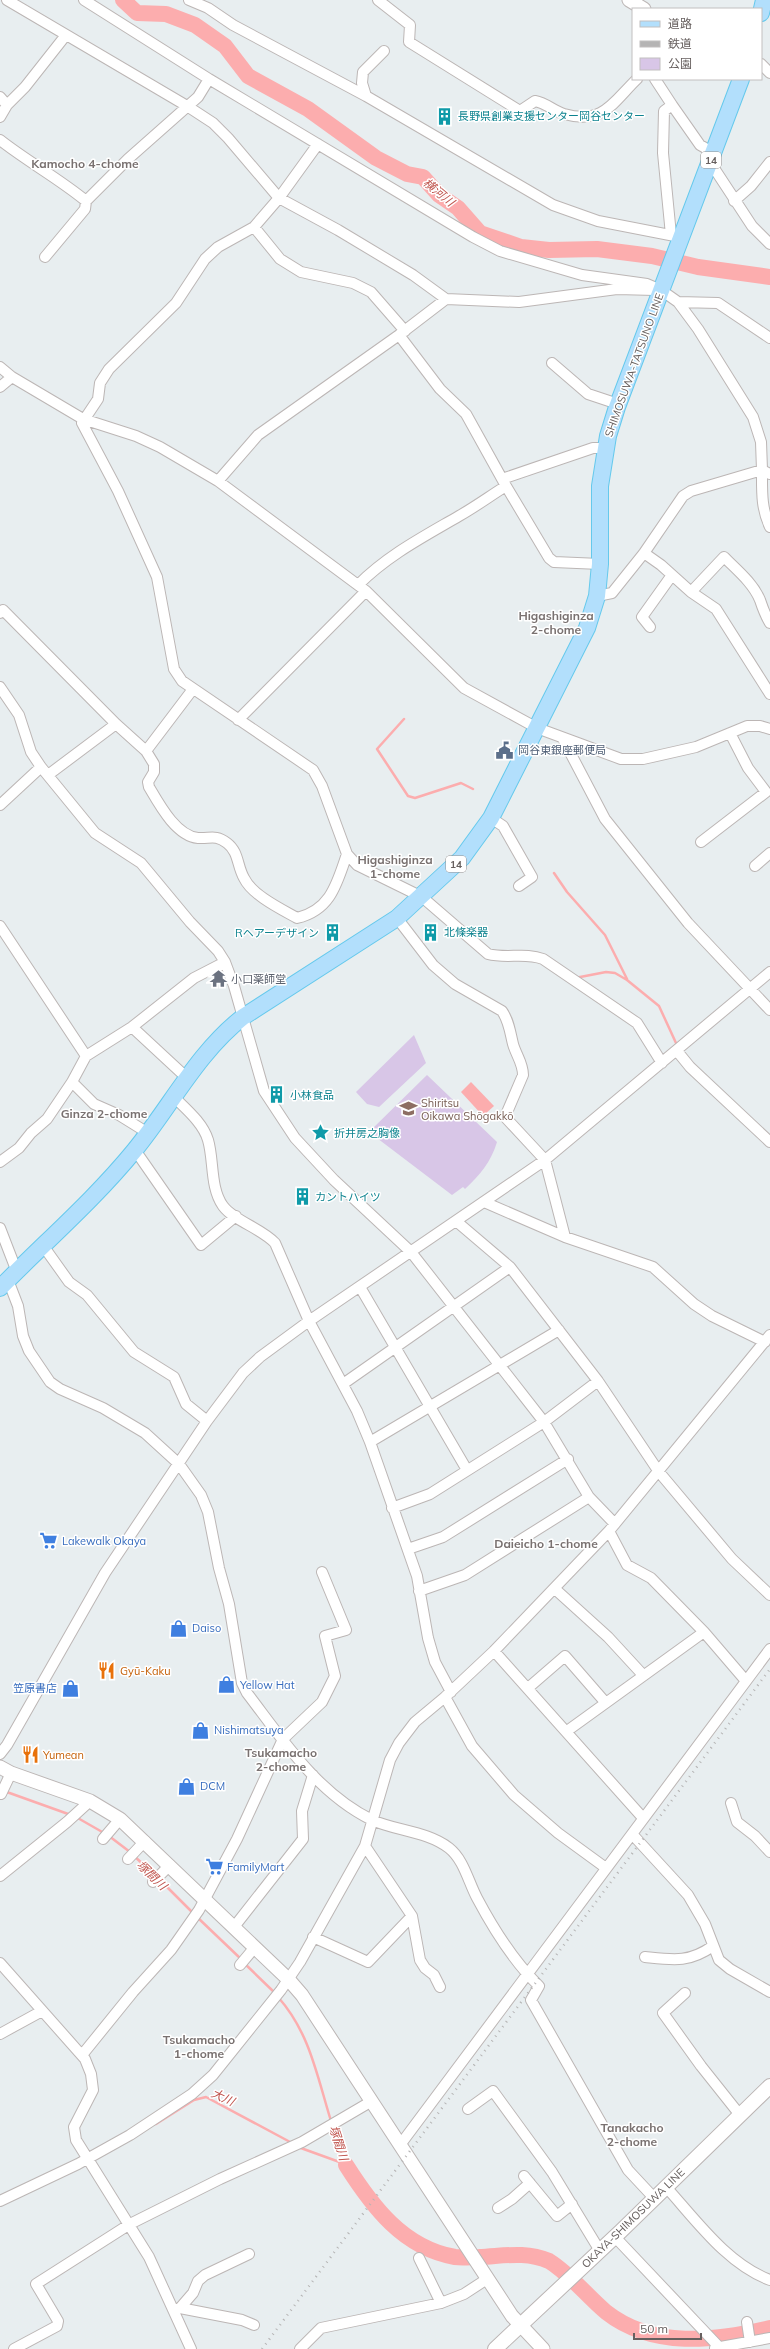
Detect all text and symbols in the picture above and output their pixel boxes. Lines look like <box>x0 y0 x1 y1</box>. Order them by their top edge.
legend <box>632 8 762 80</box>
text: 道路 <box>668 16 692 31</box>
text: 鉄道 <box>668 36 692 51</box>
text: 公園 <box>668 56 692 71</box>
building icon: 長野県創業支援センター岡谷センター <box>435 106 455 126</box>
place label: 長野県創業支援センター岡谷センター <box>458 109 645 123</box>
road number: 14 <box>701 152 721 168</box>
district label: Kamocho 4-chome <box>31 156 139 171</box>
water label: 横河川 <box>420 175 459 211</box>
street label: SHIMOSUWA-TATSUNO LINE <box>601 291 667 439</box>
district label: Higashiginza 2-chome <box>518 608 594 637</box>
public building icon: 岡谷東銀座郵便局 <box>495 740 515 760</box>
place label: 岡谷東銀座郵便局 <box>518 743 606 757</box>
district label: Higashiginza 1-chome <box>357 852 433 881</box>
road number: 14 <box>446 856 466 872</box>
building icon: 北條楽器 <box>421 922 441 942</box>
building icon: Rヘアーデザイン <box>322 923 342 943</box>
place label: 北條楽器 <box>444 925 488 939</box>
place label: Rヘアーデザイン <box>235 926 319 940</box>
temple icon: 小口薬師堂 <box>208 969 228 989</box>
place label: 小口薬師堂 <box>231 972 286 986</box>
building icon: 小林食品 <box>267 1085 287 1105</box>
place label: 小林食品 <box>290 1088 334 1102</box>
place label: Shiritsu Oikawa Shōgakkō <box>421 1096 513 1123</box>
school or university icon: Shiritsu Oikawa Shōgakkō <box>398 1099 418 1119</box>
district label: Ginza 2-chome <box>61 1106 148 1121</box>
place icon: 折井房之胸像 <box>311 1123 331 1143</box>
place label: 折井房之胸像 <box>334 1126 400 1140</box>
building icon: カントハイツ <box>292 1187 312 1207</box>
place label: カントハイツ <box>315 1190 381 1204</box>
supermarket icon: Lakewalk Okaya <box>39 1531 59 1551</box>
place label: Lakewalk Okaya <box>62 1534 146 1548</box>
district label: Daieicho 1-chome <box>494 1536 598 1551</box>
shop icon: Daiso <box>169 1618 189 1638</box>
place label: Daiso <box>192 1621 221 1635</box>
restaurant icon: Gyū-Kaku <box>97 1661 117 1681</box>
place label: Gyū-Kaku <box>120 1664 171 1678</box>
shop icon: Yellow Hat <box>217 1675 237 1695</box>
shop icon: 笠原書店 <box>60 1678 80 1698</box>
place label: Yellow Hat <box>239 1678 295 1692</box>
place label: 笠原書店 <box>13 1681 57 1695</box>
shop icon: Nishimatsuya <box>191 1720 211 1740</box>
place label: Nishimatsuya <box>214 1723 284 1737</box>
restaurant icon: Yumean <box>20 1745 40 1765</box>
district label: Tsukamacho 2-chome <box>245 1745 317 1774</box>
place label: Yumean <box>42 1748 84 1762</box>
shop icon: DCM <box>177 1776 197 1796</box>
place label: DCM <box>200 1779 225 1793</box>
water label: 塚間川 <box>134 1857 172 1894</box>
supermarket icon: FamilyMart <box>204 1857 224 1877</box>
place label: FamilyMart <box>227 1860 285 1874</box>
district label: Tsukamacho 1-chome <box>163 2032 235 2061</box>
water label: 大川 <box>209 2085 239 2110</box>
district label: Tanakacho 2-chome <box>600 2120 664 2149</box>
water label: 塚間川 <box>326 2124 352 2164</box>
street label: OKAYA-SHIMOSUWA LINE <box>579 2165 687 2271</box>
scale bar <box>634 2315 701 2341</box>
text: 50 m <box>640 2321 668 2336</box>

